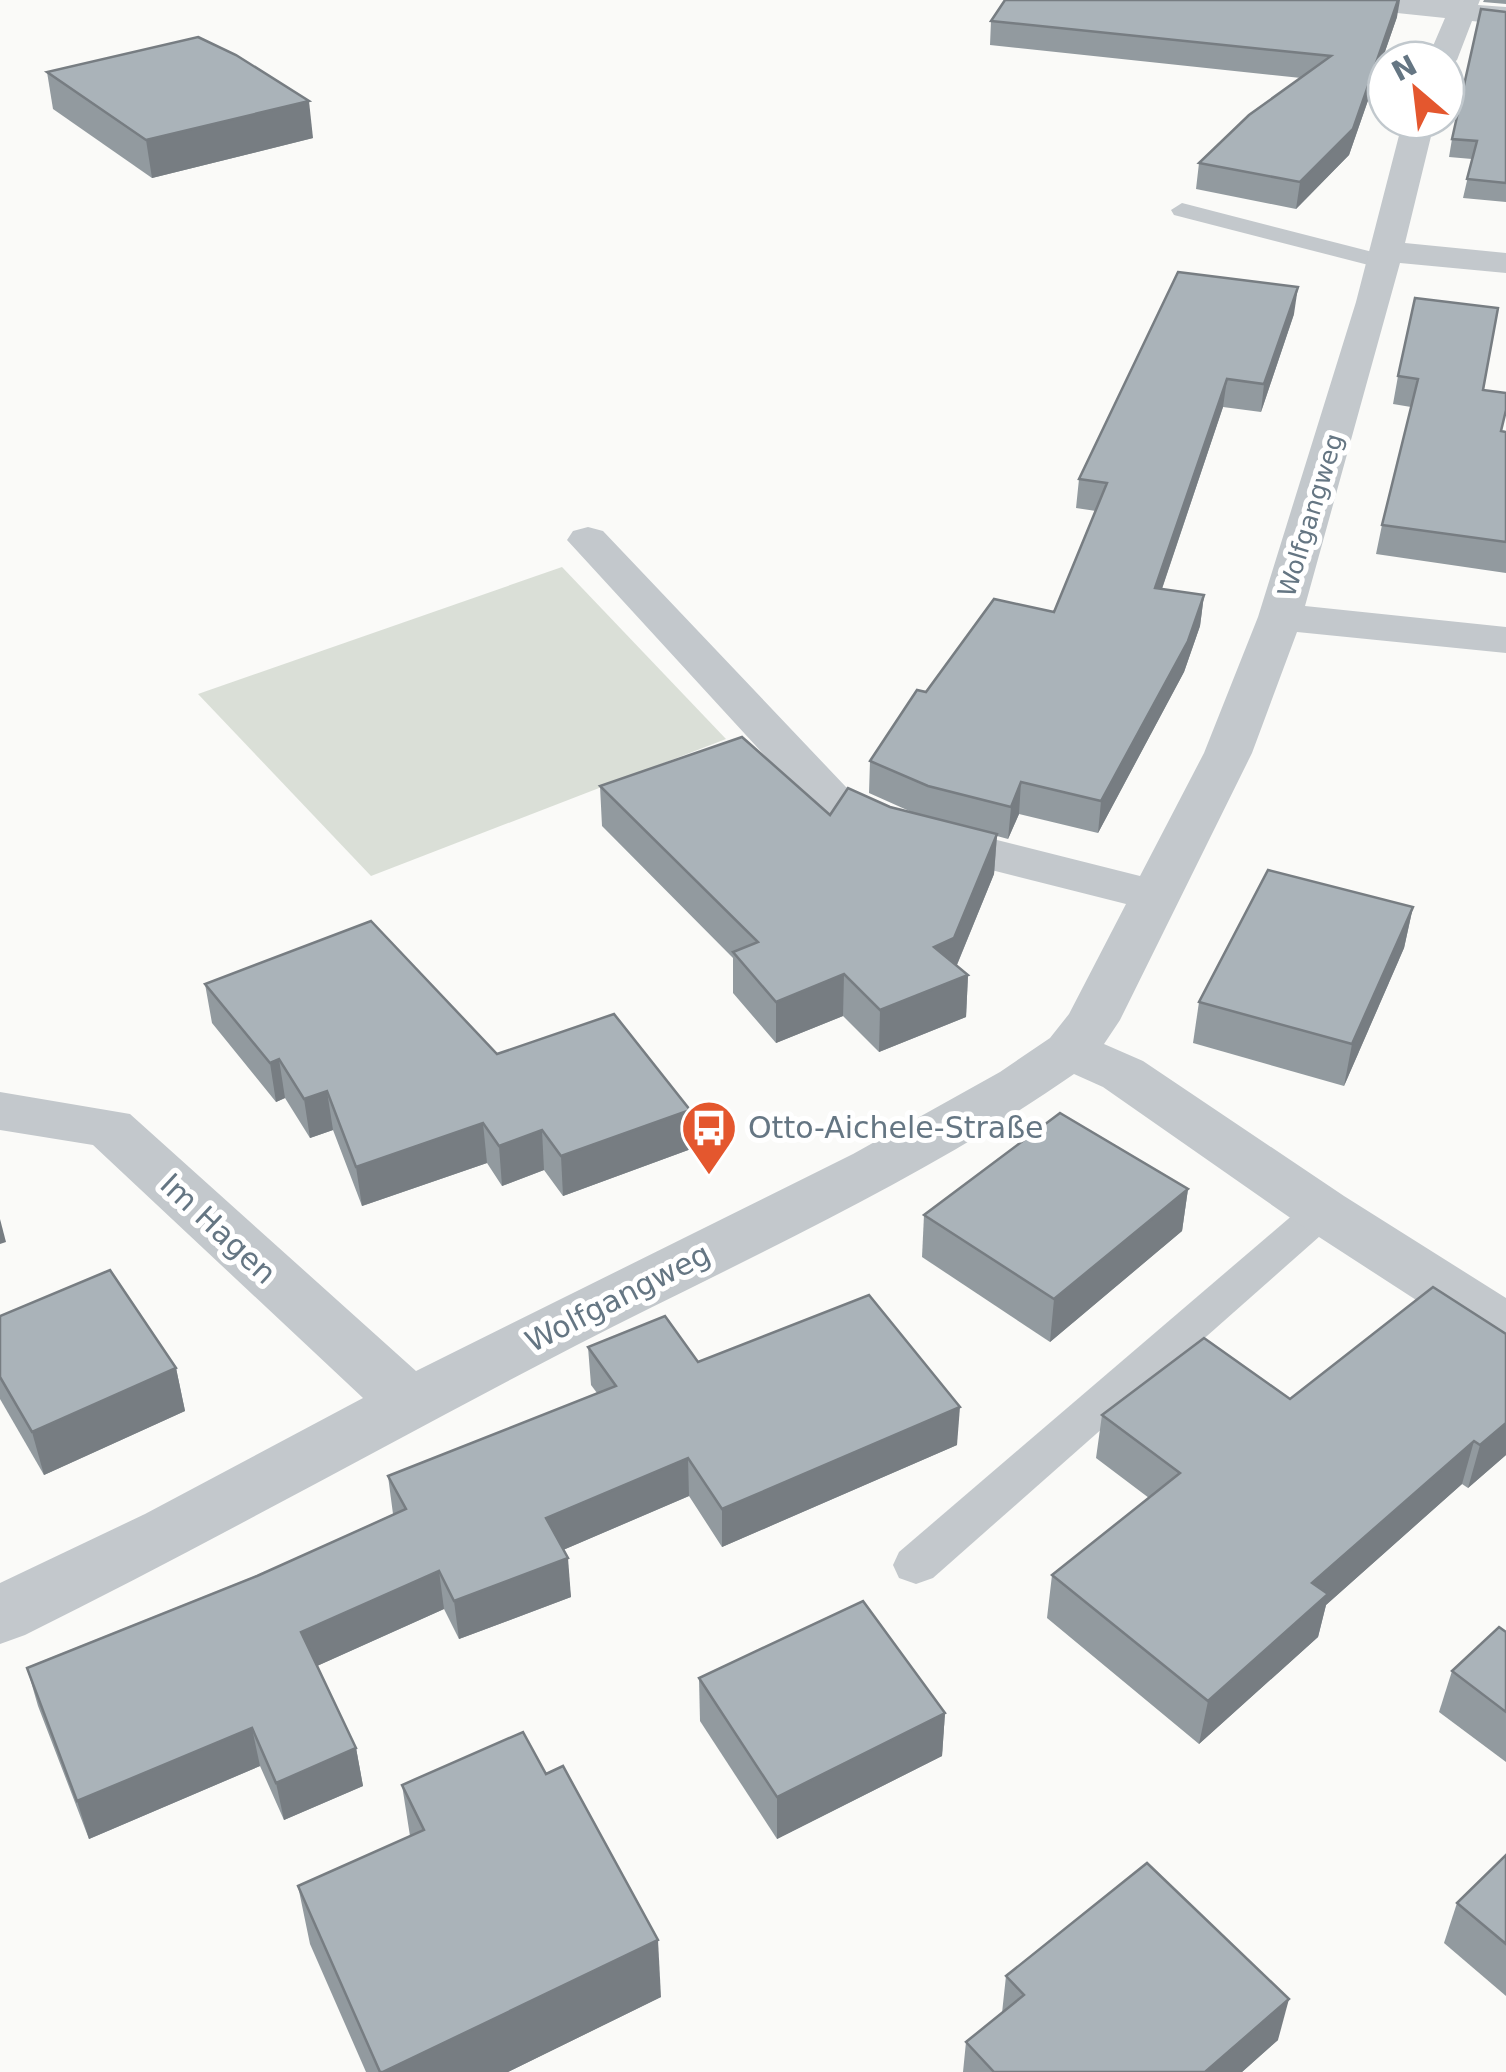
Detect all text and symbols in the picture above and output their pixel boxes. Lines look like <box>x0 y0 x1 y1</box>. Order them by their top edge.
north arrow <box>1366 40 1466 140</box>
text: N <box>1386 48 1423 88</box>
street label: Wolfgangweg <box>1272 430 1349 600</box>
bus stop icon: Otto-Aichele-Straße <box>679 1098 739 1177</box>
place label: Otto-Aichele-Straße <box>748 1110 1044 1145</box>
street label: Im Hagen <box>153 1166 283 1291</box>
street label: Wolfgangweg <box>520 1236 716 1359</box>

